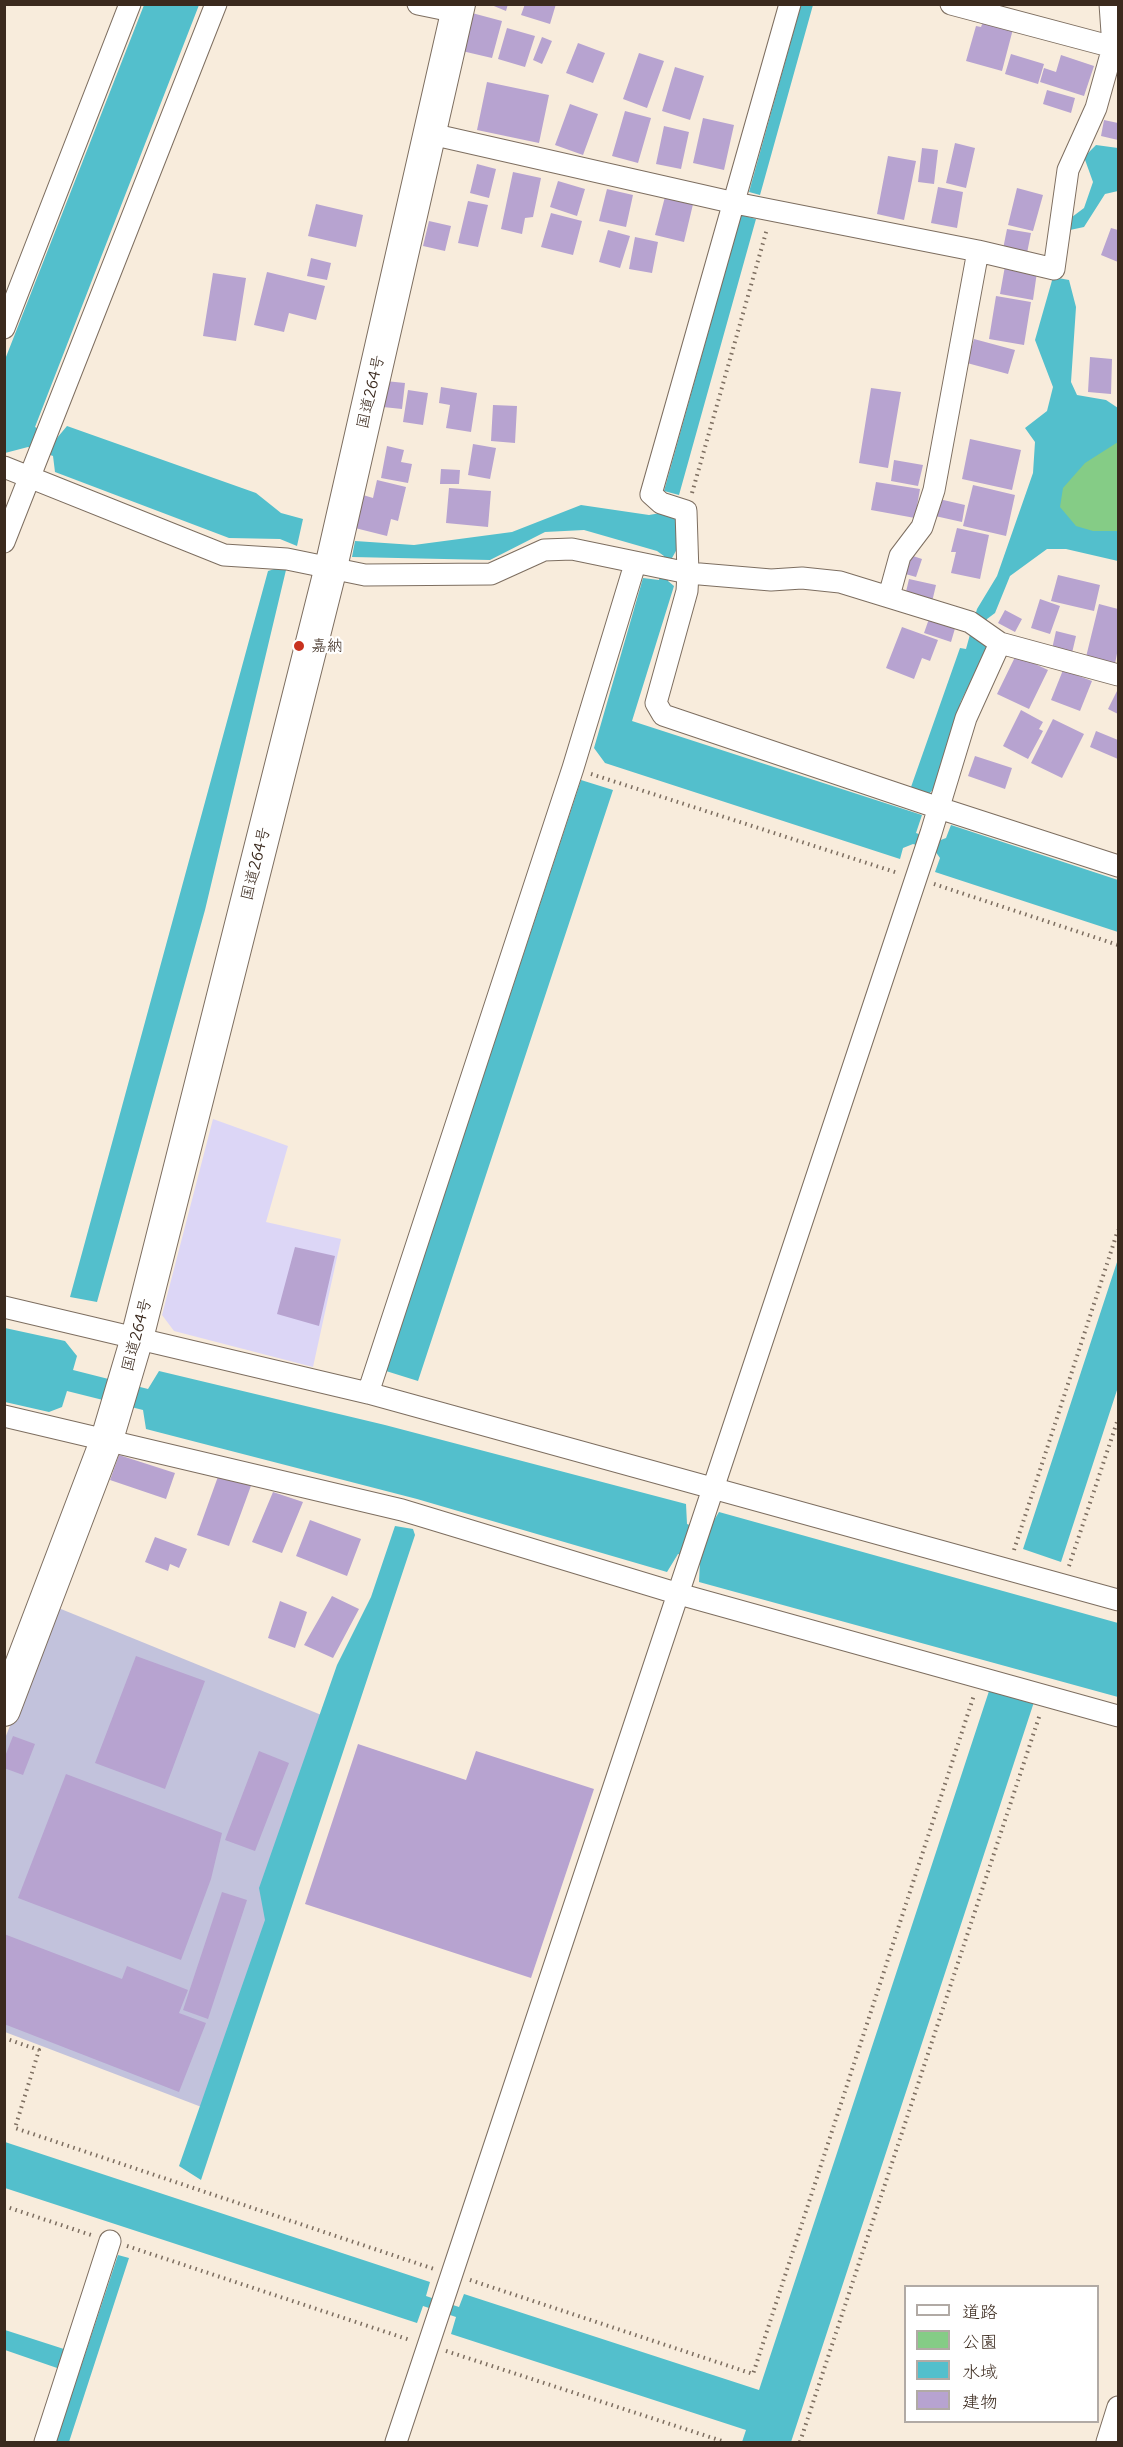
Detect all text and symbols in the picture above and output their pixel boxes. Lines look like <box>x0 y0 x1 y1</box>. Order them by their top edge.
street label: 国道264号 <box>353 353 389 431</box>
place label: 嘉納 <box>311 636 343 656</box>
marker: 嘉納 <box>292 639 306 653</box>
street label: 国道264号 <box>238 825 274 903</box>
street label: 国道264号 <box>118 1296 156 1374</box>
legend <box>904 2285 1099 2423</box>
text: 道路 <box>962 2300 998 2323</box>
text: 公園 <box>962 2330 998 2353</box>
text: 水域 <box>962 2360 998 2383</box>
text: 建物 <box>962 2390 998 2413</box>

